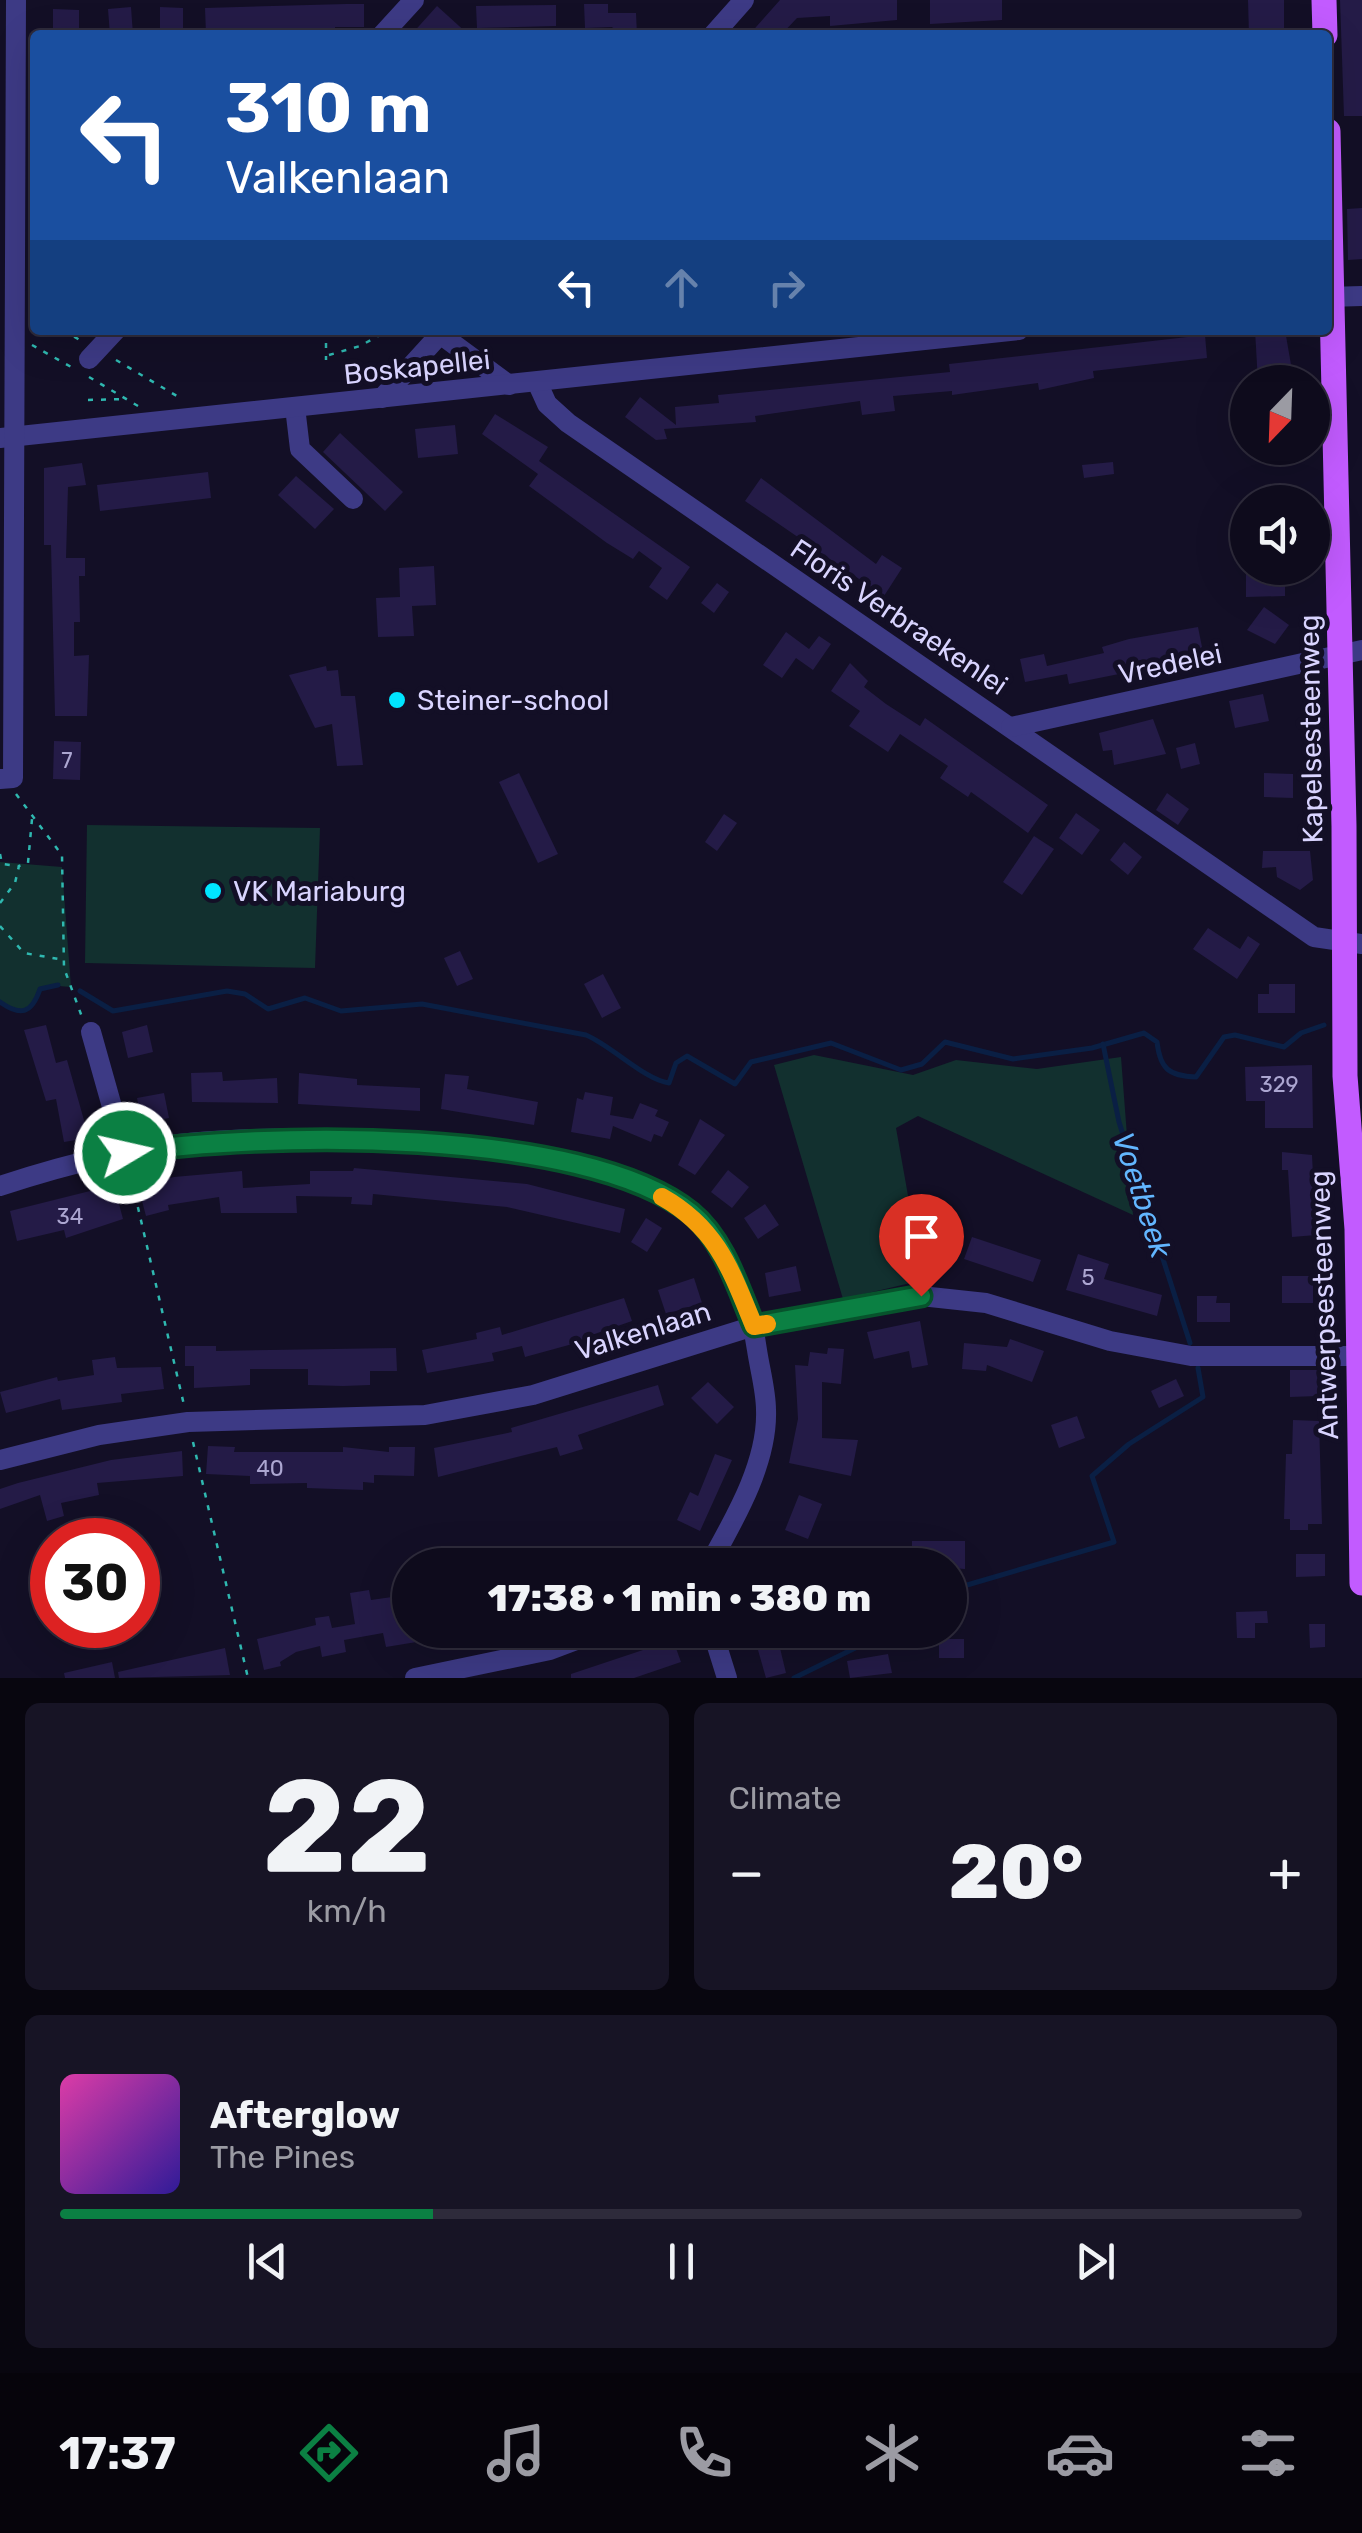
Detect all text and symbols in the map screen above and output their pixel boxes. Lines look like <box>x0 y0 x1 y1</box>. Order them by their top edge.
text: 310 m <box>225 67 432 150</box>
icon: left <box>60 70 190 200</box>
text: Valkenlaan <box>225 151 450 204</box>
icon: left <box>549 260 604 315</box>
icon: ahead <box>654 260 709 315</box>
icon: right <box>759 260 814 315</box>
street label: Boskapellei <box>342 343 492 391</box>
north arrow <box>1230 365 1330 465</box>
map controls <box>1230 365 1330 585</box>
button: sound <box>1230 485 1330 585</box>
street label: Floris Verbraekenlei <box>784 532 1014 702</box>
street label: Kapelsesteenweg <box>1293 614 1329 844</box>
street label: Vredelei <box>1115 637 1225 691</box>
place label: Steiner-school <box>417 684 609 717</box>
marker: Steiner-school <box>386 689 408 711</box>
house number: 7 <box>61 747 73 774</box>
place label: VK Mariaburg <box>233 875 406 908</box>
marker: VK Mariaburg <box>202 880 224 902</box>
house number: 329 <box>1259 1071 1299 1098</box>
position arrow <box>73 1101 177 1205</box>
water label: Voetbeek <box>1105 1128 1179 1263</box>
street label: Antwerpsesteenweg <box>1303 1170 1345 1440</box>
pin <box>879 1194 964 1297</box>
house number: 34 <box>57 1203 83 1230</box>
icon: arrive <box>894 1209 949 1264</box>
house number: 5 <box>1081 1264 1095 1291</box>
street label: Valkenlaan <box>571 1295 715 1367</box>
house number: 40 <box>256 1455 284 1482</box>
speed limit sign: 30 <box>30 1518 160 1648</box>
text: 17:38 · 1 min · 380 m <box>488 1575 871 1621</box>
text: 22 <box>262 1749 431 1904</box>
text: Climate <box>729 1779 842 1817</box>
text: 20° <box>949 1828 1083 1917</box>
text: − <box>729 1840 764 1905</box>
text: + <box>1268 1840 1302 1905</box>
text: km/h <box>307 1892 387 1930</box>
text: Afterglow <box>210 2092 400 2138</box>
text: The Pines <box>210 2138 355 2176</box>
icon: previous <box>240 2234 295 2289</box>
icon: pause <box>654 2234 709 2289</box>
icon: next <box>1068 2234 1123 2289</box>
icon: directions <box>294 2418 364 2488</box>
icon: music <box>481 2418 551 2488</box>
icon: phone <box>669 2418 739 2488</box>
icon: climate <box>857 2418 927 2488</box>
icon: car <box>1045 2418 1115 2488</box>
icon: filters <box>1233 2418 1303 2488</box>
text: 17:37 <box>59 2427 176 2480</box>

